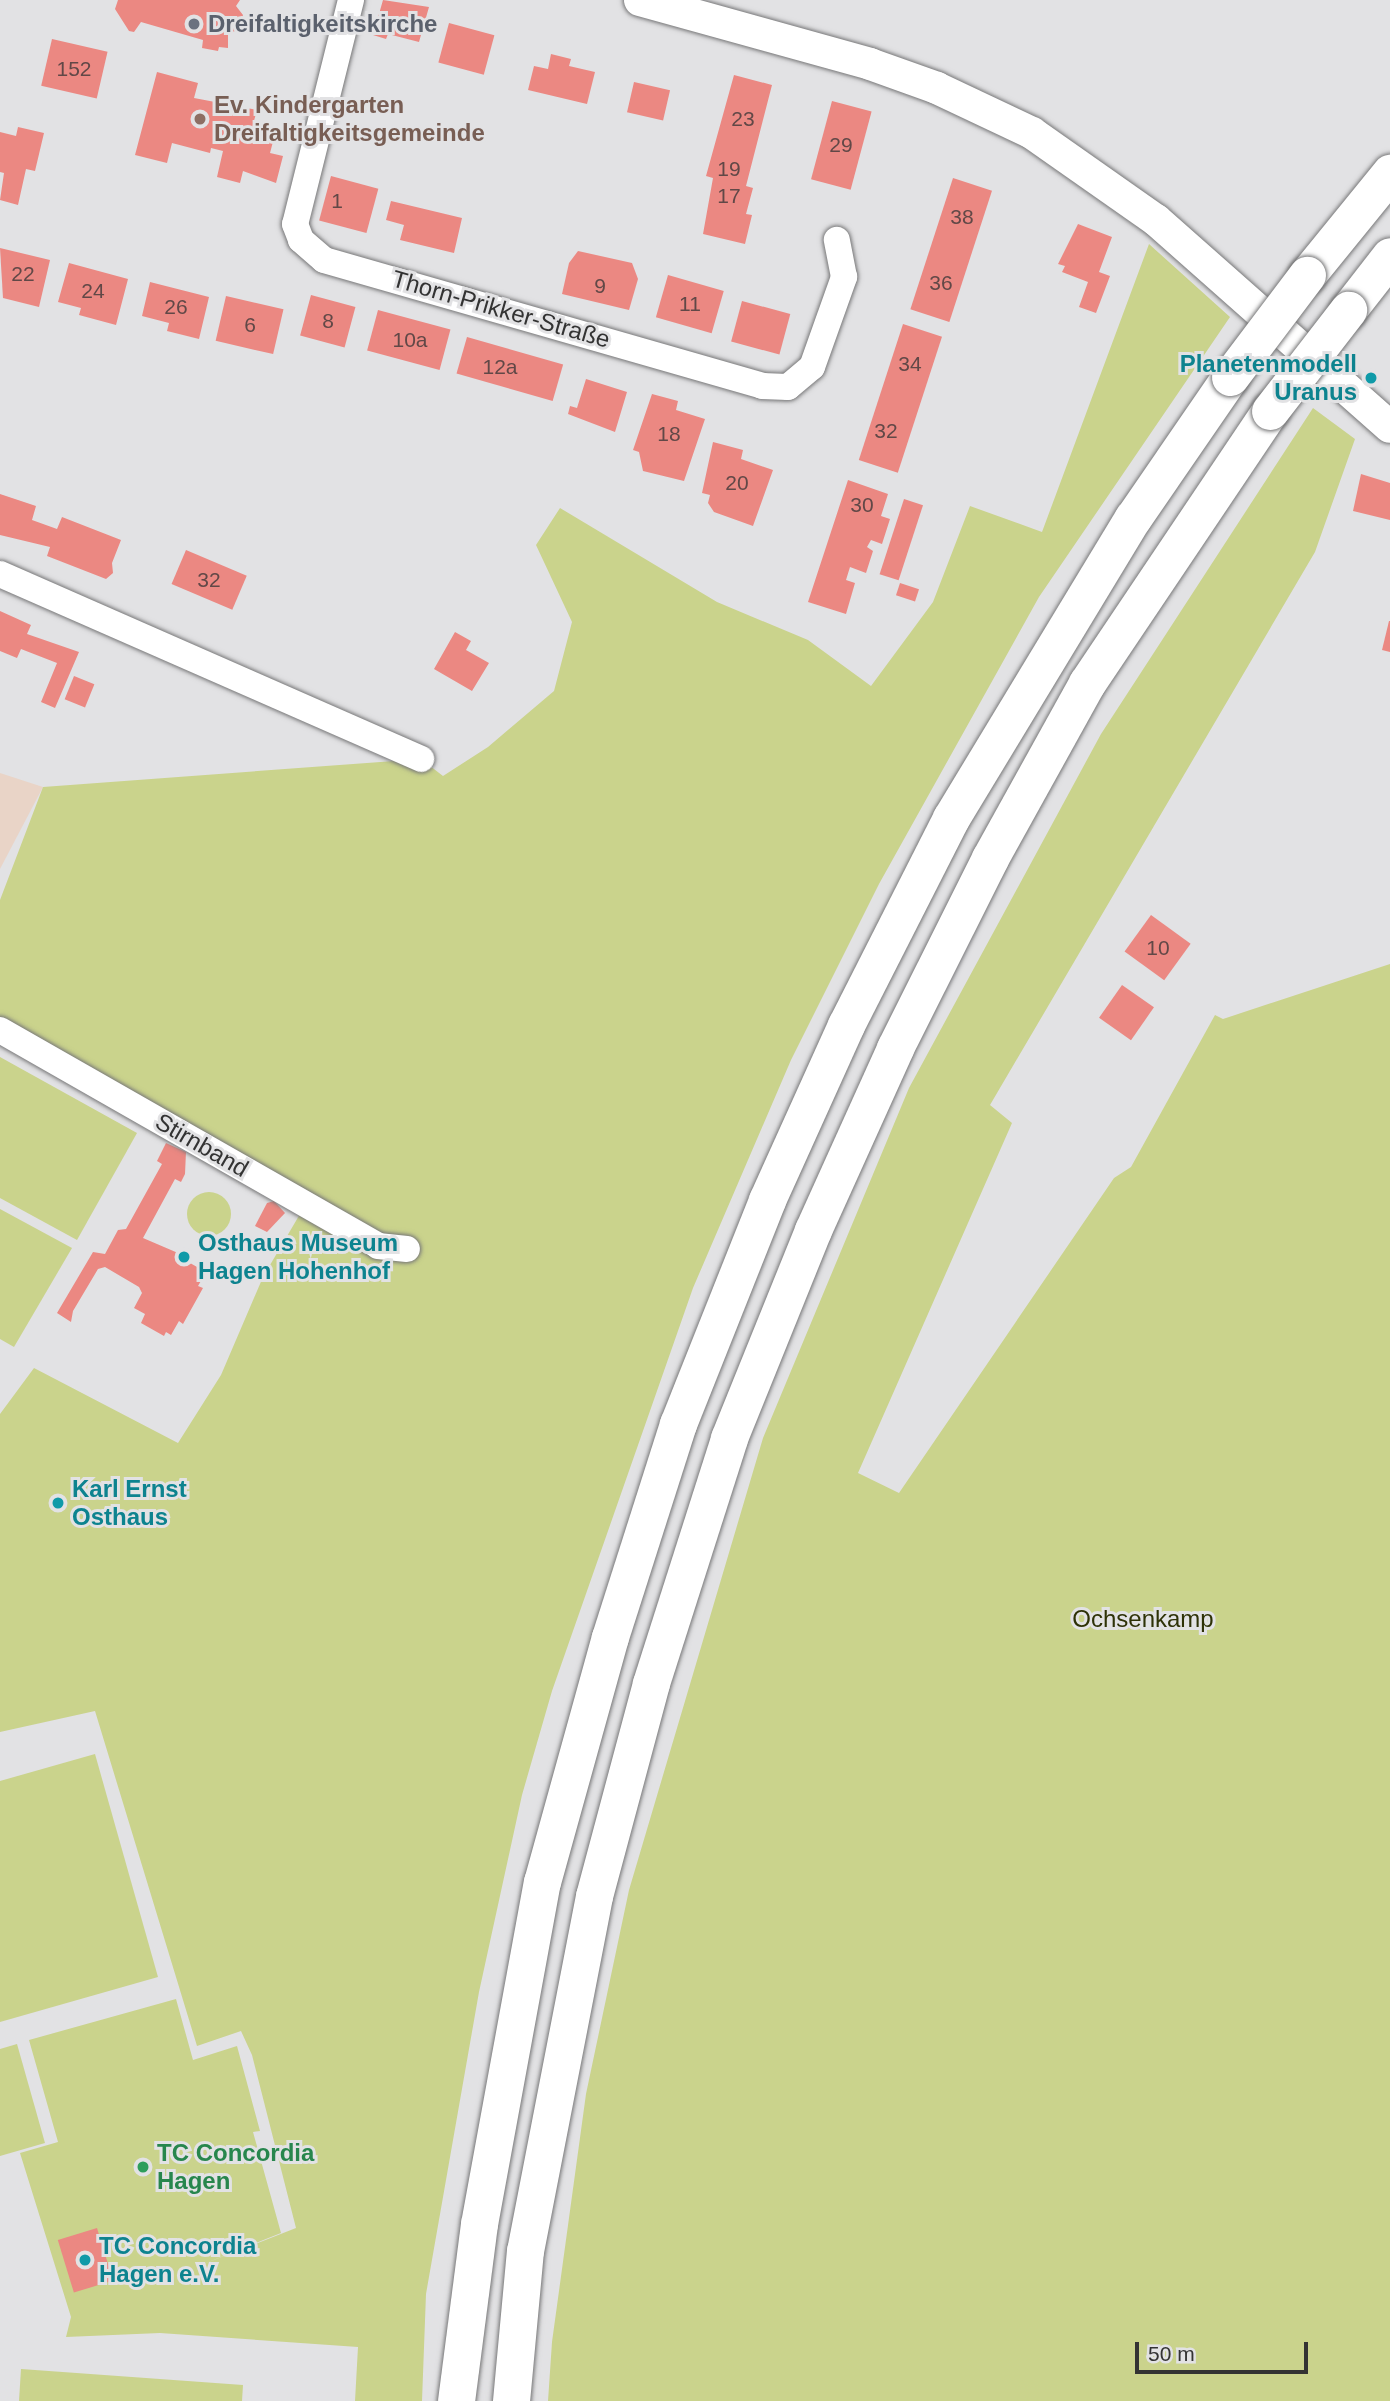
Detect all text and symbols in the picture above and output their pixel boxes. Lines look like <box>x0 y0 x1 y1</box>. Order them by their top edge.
place label: Dreifaltigkeitskirche <box>208 10 437 38</box>
marker: Dreifaltigkeitskirche <box>186 16 202 32</box>
house number: 152 <box>56 56 92 82</box>
place label: Ev. Kindergarten Dreifaltigkeitsgemeinde <box>214 91 485 147</box>
house number: 23 <box>731 106 755 132</box>
marker: Ev. Kindergarten Dreifaltigkeitsgemeinde <box>192 111 208 127</box>
house number: 29 <box>829 132 853 158</box>
house number: 19 <box>717 156 741 182</box>
house number: 17 <box>717 183 741 209</box>
house number: 1 <box>331 188 343 214</box>
house number: 38 <box>950 204 974 230</box>
house number: 22 <box>11 261 35 287</box>
street label: Thorn-Prikker-Straße <box>389 264 613 354</box>
house number: 36 <box>929 270 953 296</box>
house number: 9 <box>594 273 606 299</box>
house number: 24 <box>81 278 105 304</box>
house number: 11 <box>679 291 701 317</box>
house number: 26 <box>164 294 188 320</box>
house number: 8 <box>322 308 334 334</box>
house number: 6 <box>244 312 256 338</box>
house number: 10a <box>392 327 428 353</box>
place label: Planetenmodell Uranus <box>1180 350 1357 406</box>
house number: 34 <box>898 351 922 377</box>
house number: 12a <box>482 354 518 380</box>
marker: Planetenmodell Uranus <box>1363 370 1379 386</box>
house number: 32 <box>874 418 898 444</box>
house number: 18 <box>657 421 681 447</box>
house number: 20 <box>725 470 749 496</box>
house number: 30 <box>850 492 874 518</box>
house number: 32 <box>197 567 221 593</box>
house number: 10 <box>1146 935 1170 961</box>
street label: Stirnband <box>150 1107 254 1183</box>
place label: Osthaus Museum Hagen Hohenhof <box>198 1229 398 1285</box>
marker: Osthaus Museum Hagen Hohenhof <box>176 1249 192 1265</box>
place label: Karl Ernst Osthaus <box>72 1475 187 1531</box>
marker: Karl Ernst Osthaus <box>50 1495 66 1511</box>
park label: Ochsenkamp <box>1072 1605 1214 1633</box>
place label: TC Concordia Hagen <box>157 2139 314 2195</box>
marker: TC Concordia Hagen <box>135 2159 151 2175</box>
place label: TC Concordia Hagen e.V. <box>99 2232 256 2288</box>
marker: TC Concordia Hagen e.V. <box>77 2252 93 2268</box>
scale bar <box>1138 2328 1311 2372</box>
text: 50 m <box>1148 2342 1195 2365</box>

